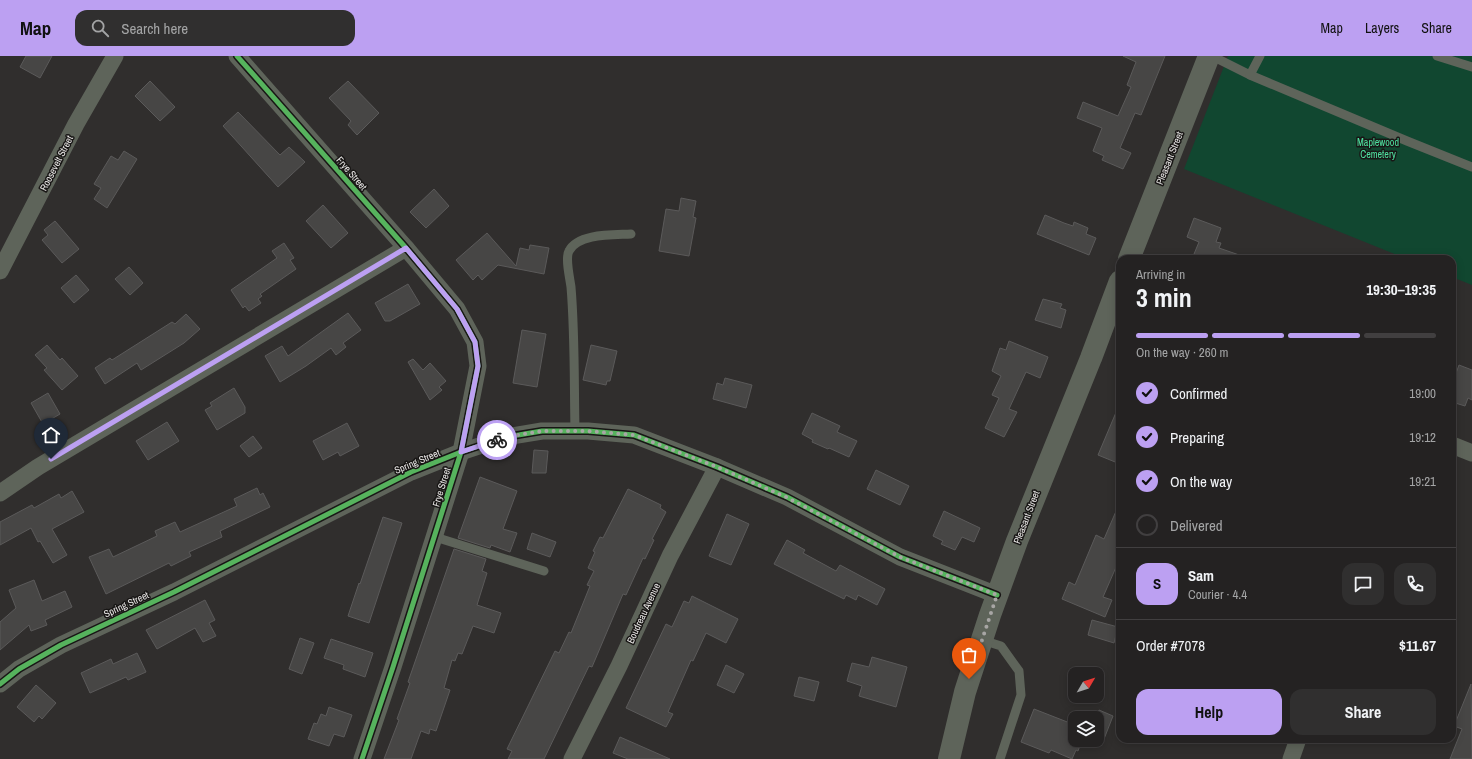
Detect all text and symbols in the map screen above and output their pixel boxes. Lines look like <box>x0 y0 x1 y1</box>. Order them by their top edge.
search box <box>75 10 355 46</box>
text: Map <box>20 15 51 41</box>
icon: search <box>89 17 111 39</box>
text: Search here <box>121 18 188 39</box>
text: Map <box>1321 19 1343 37</box>
text: Layers <box>1365 19 1399 37</box>
text: Share <box>1421 19 1452 37</box>
street label: Pleasant Street <box>1153 129 1186 187</box>
street label: Roosevelt Street <box>37 133 76 193</box>
park label: Maplewood Cemetery <box>1357 136 1399 161</box>
street label: Frye Street <box>333 154 370 193</box>
text: Arriving in <box>1136 266 1185 283</box>
text: 19:30–19:35 <box>1366 279 1436 300</box>
text: 3 min <box>1136 280 1192 315</box>
text: On the way · 260 m <box>1136 344 1228 361</box>
icon: check <box>1136 382 1158 404</box>
text: Confirmed <box>1170 383 1227 404</box>
text: 19:00 <box>1409 385 1436 402</box>
pin <box>34 418 68 459</box>
courier <box>477 420 517 460</box>
icon: home <box>40 424 62 446</box>
icon: check <box>1136 426 1158 448</box>
text: Preparing <box>1170 427 1224 448</box>
icon: bike <box>486 429 508 451</box>
text: 19:12 <box>1409 429 1436 446</box>
street label: Spring Street <box>392 446 443 477</box>
street label: Frye Street <box>429 465 454 508</box>
icon: check <box>1136 470 1158 492</box>
text: On the way <box>1170 471 1232 492</box>
text: 19:21 <box>1409 473 1436 490</box>
street label: Pleasant Street <box>1010 488 1043 546</box>
text: Delivered <box>1170 515 1223 536</box>
button: chat <box>1342 563 1384 605</box>
button: phone <box>1394 563 1436 605</box>
text: Sam <box>1188 565 1214 586</box>
text: S <box>1153 573 1161 594</box>
street label: Boudreau Avenue <box>624 581 663 645</box>
text: Courier · 4.4 <box>1188 586 1247 603</box>
street label: Spring Street <box>102 588 152 621</box>
text: Order #7078 <box>1136 635 1205 656</box>
text: $11.67 <box>1399 635 1436 656</box>
pin <box>952 638 986 679</box>
icon: bag <box>958 644 980 666</box>
north arrow <box>1068 667 1104 703</box>
map controls <box>1068 667 1104 747</box>
button: Help <box>1136 689 1282 735</box>
button: Share <box>1290 689 1436 735</box>
button: layers <box>1068 711 1104 747</box>

